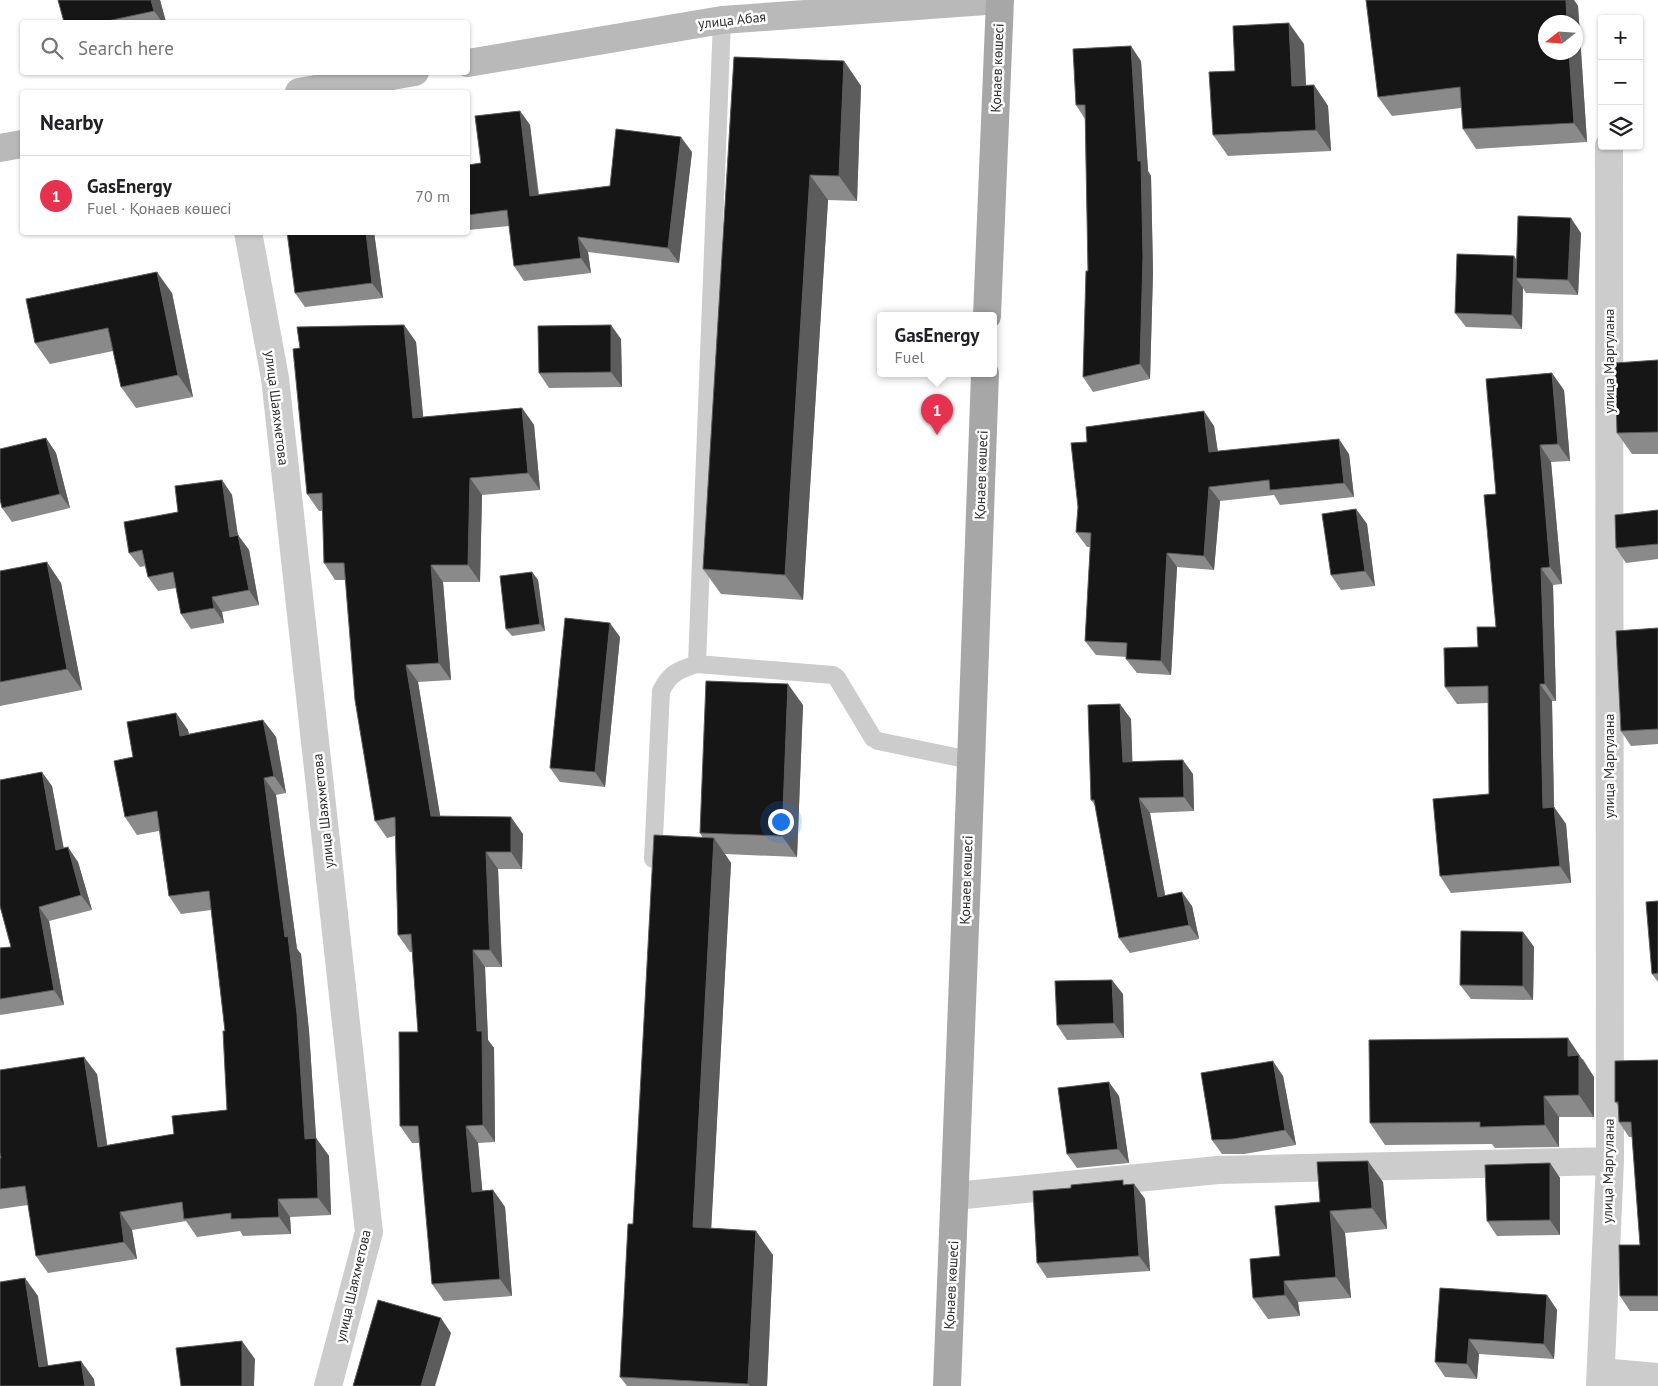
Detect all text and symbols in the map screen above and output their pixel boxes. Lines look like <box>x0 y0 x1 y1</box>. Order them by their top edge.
street label: улица Абая <box>697 7 767 33</box>
north arrow <box>1538 15 1583 60</box>
map controls <box>1598 15 1643 150</box>
button: + <box>1598 15 1643 60</box>
search box <box>20 20 470 75</box>
street label: Қонаев көшесі <box>986 23 1008 113</box>
icon: search <box>38 34 66 62</box>
text: Search here <box>78 36 174 60</box>
button: − <box>1598 60 1643 105</box>
button: layers <box>1598 105 1643 150</box>
text: Nearby <box>40 109 103 136</box>
text: GasEnergy <box>87 174 172 198</box>
text: 1 <box>51 186 61 206</box>
text: 70 m <box>415 186 450 206</box>
text: Fuel · Қонаев көшесі <box>87 198 232 218</box>
street label: улица Маргулана <box>1600 308 1618 413</box>
popup <box>877 312 997 377</box>
text: GasEnergy <box>895 323 979 347</box>
text: Fuel <box>895 347 924 367</box>
street label: улица Шаяхметова <box>261 350 293 466</box>
pin: 1 <box>921 394 953 435</box>
street label: Қонаев көшесі <box>970 430 992 520</box>
street label: улица Маргулана <box>1600 713 1618 818</box>
street label: улица Шаяхметова <box>308 753 338 869</box>
your location <box>768 809 794 835</box>
street label: Қонаев көшесі <box>955 835 977 925</box>
street label: улица Маргулана <box>1598 1118 1618 1224</box>
street label: улица Шаяхметова <box>331 1228 375 1344</box>
street label: Қонаев көшесі <box>940 1240 962 1330</box>

